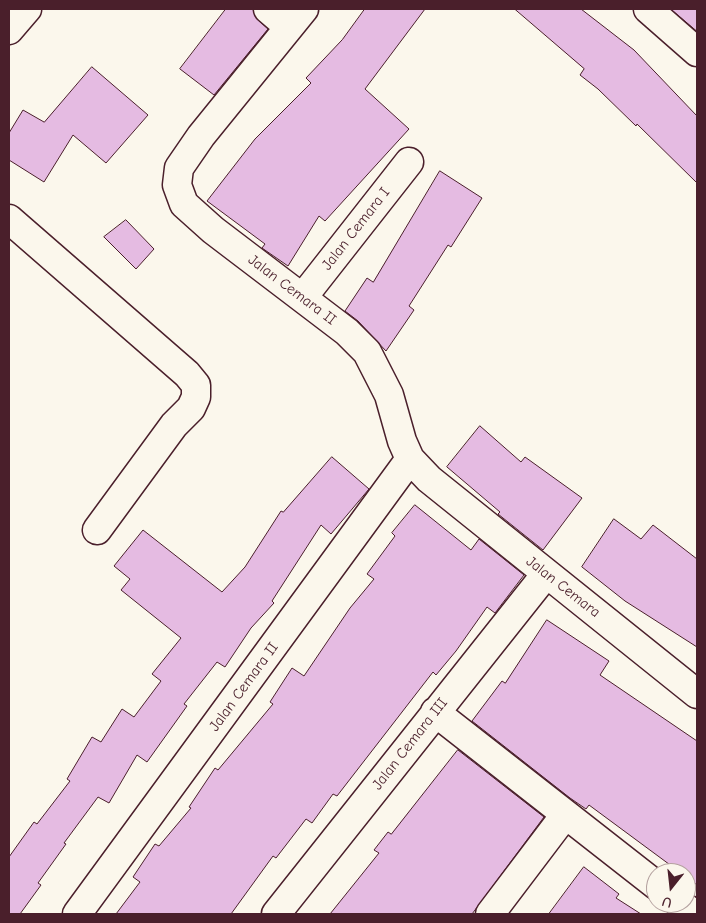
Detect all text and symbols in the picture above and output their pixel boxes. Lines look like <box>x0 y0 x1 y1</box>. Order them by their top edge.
street label: Jalan Cemara I <box>318 184 394 274</box>
street label: Jalan Cemara II <box>244 251 340 329</box>
street label: Jalan Cemara <box>522 552 604 622</box>
street label: Jalan Cemara II <box>206 639 282 735</box>
street label: Jalan Cemara III <box>368 694 452 794</box>
north arrow <box>646 863 696 913</box>
text: U <box>660 892 674 911</box>

